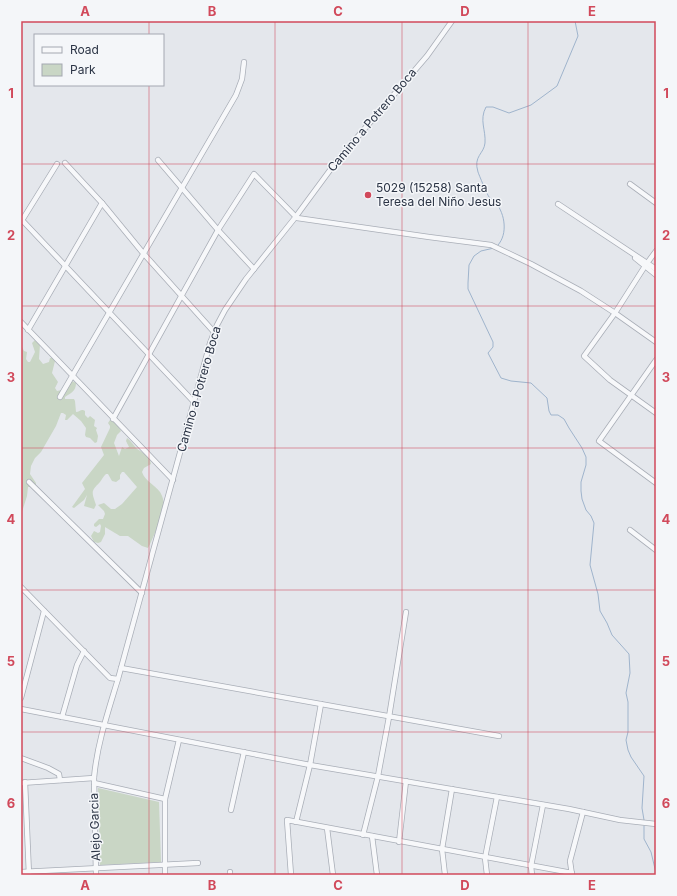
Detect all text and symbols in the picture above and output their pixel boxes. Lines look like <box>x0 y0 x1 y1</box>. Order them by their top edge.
text: A <box>80 3 90 19</box>
text: B <box>208 3 217 19</box>
text: C <box>333 3 343 19</box>
text: D <box>460 3 470 19</box>
text: E <box>588 3 596 19</box>
legend <box>34 34 164 86</box>
text: Road <box>70 42 99 57</box>
text: Park <box>70 62 96 77</box>
street label: Camino a Potrero Boca <box>324 65 419 174</box>
text: 1 <box>8 85 14 101</box>
text: 1 <box>663 85 669 101</box>
place label: 5029 (15258) Santa Teresa del Niño Jesus <box>376 180 501 209</box>
marker: 5029 (15258) Santa Teresa del Niño Jesus <box>363 190 373 200</box>
text: 2 <box>7 227 15 243</box>
text: 2 <box>662 227 670 243</box>
street label: Camino a Potrero Boca <box>173 324 224 454</box>
text: 3 <box>7 369 15 385</box>
text: 3 <box>662 369 670 385</box>
text: 4 <box>7 511 16 527</box>
text: 4 <box>662 511 671 527</box>
text: 5 <box>7 653 15 669</box>
text: 5 <box>662 653 670 669</box>
street label: Alejo Garcia <box>86 793 103 861</box>
text: 6 <box>7 795 15 811</box>
text: 6 <box>662 795 670 811</box>
text: A <box>80 877 90 893</box>
text: B <box>208 877 217 893</box>
text: C <box>333 877 343 893</box>
text: D <box>460 877 470 893</box>
text: E <box>588 877 596 893</box>

